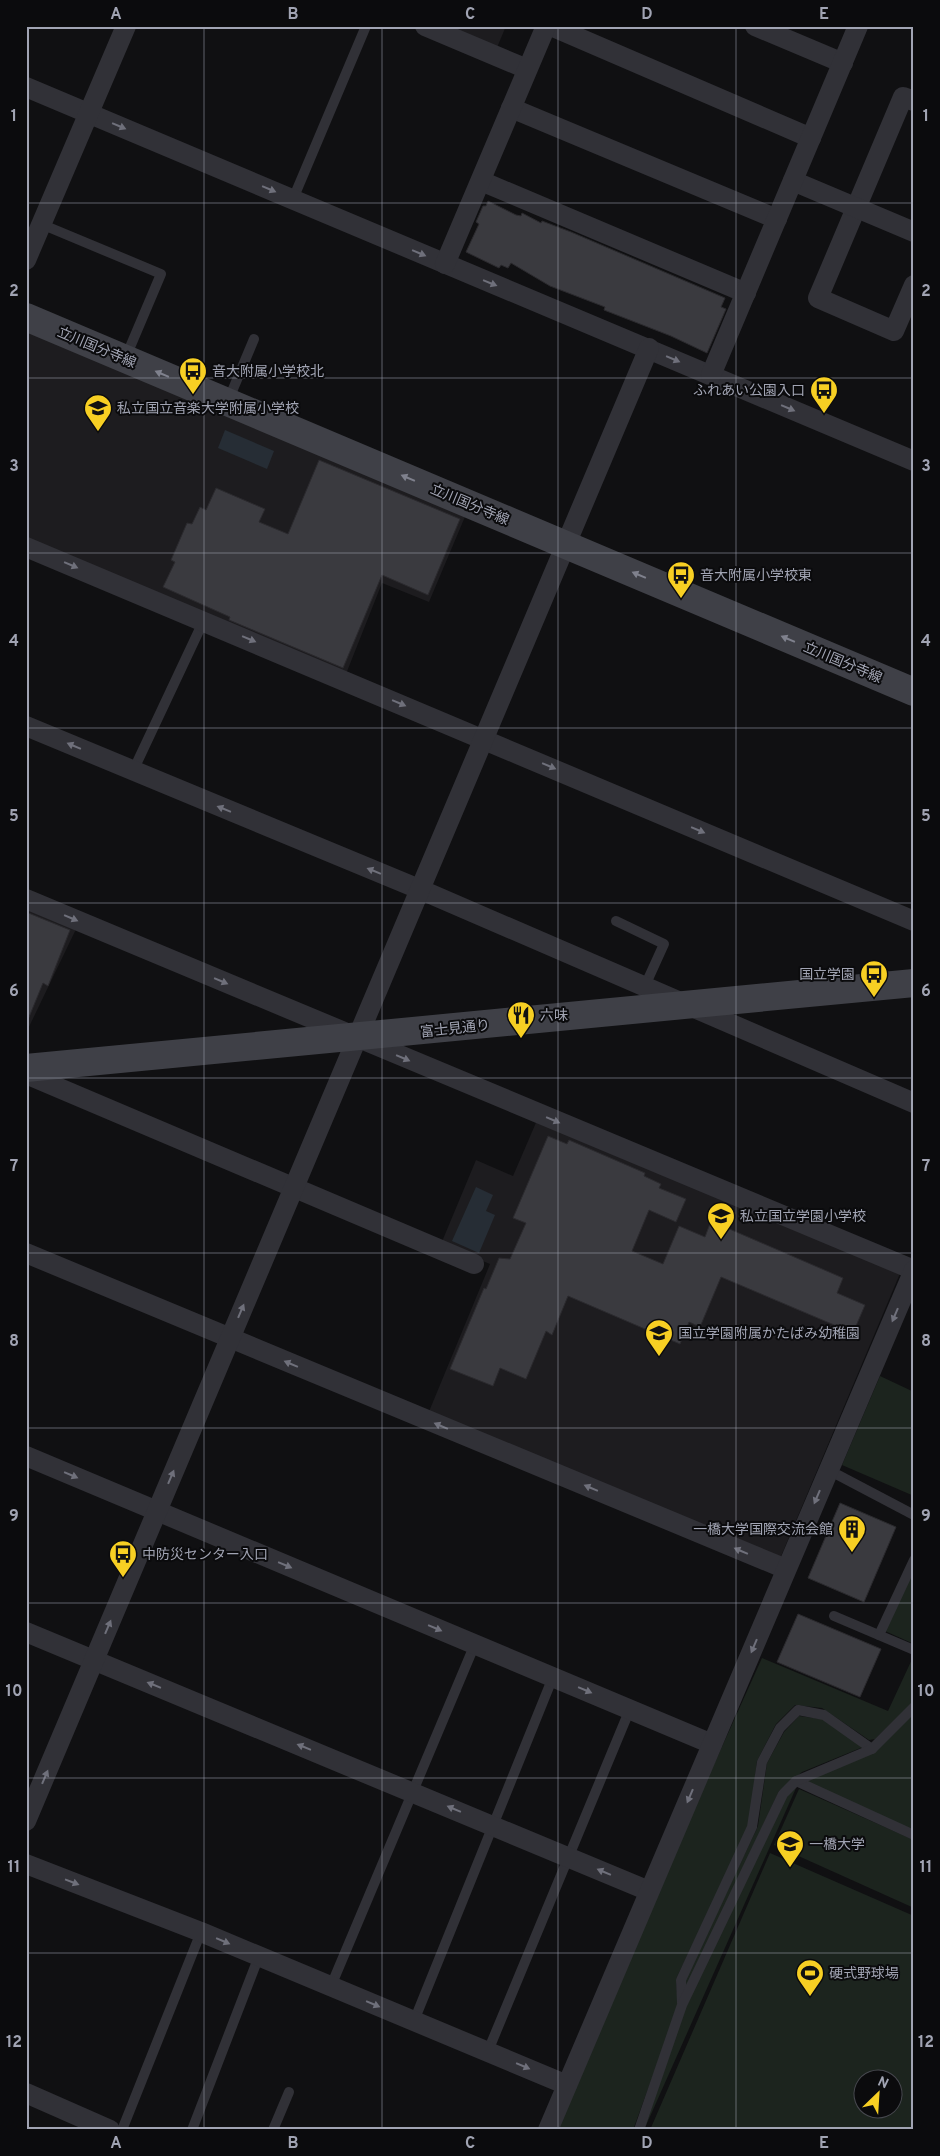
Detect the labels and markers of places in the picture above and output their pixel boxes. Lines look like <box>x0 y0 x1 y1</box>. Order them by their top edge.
bus stop icon: 音大附属小学校北 <box>178 356 208 395</box>
place label: 音大附属小学校北 <box>212 363 324 381</box>
bus stop icon: ふれあい公園入口 <box>809 375 839 414</box>
place label: ふれあい公園入口 <box>693 383 805 400</box>
school or university icon: 私立国立音楽大学附属小学校 <box>83 393 113 432</box>
place label: 私立国立音楽大学附属小学校 <box>117 400 299 418</box>
bus stop icon: 音大附属小学校東 <box>666 560 696 599</box>
place label: 音大附属小学校東 <box>700 567 812 585</box>
bus stop icon: 国立学園 <box>859 959 889 998</box>
place label: 国立学園 <box>799 967 855 984</box>
restaurant icon: 六味 <box>506 1000 536 1039</box>
place label: 六味 <box>540 1008 568 1025</box>
school or university icon: 私立国立学園小学校 <box>706 1201 736 1240</box>
place label: 私立国立学園小学校 <box>740 1209 866 1226</box>
school or university icon: 国立学園附属かたばみ幼稚園 <box>644 1318 674 1357</box>
place label: 国立学園附属かたばみ幼稚園 <box>678 1325 860 1343</box>
building icon: 一橋大学国際交流会館 <box>837 1514 867 1553</box>
place label: 一橋大学国際交流会館 <box>693 1522 833 1539</box>
bus stop icon: 中防災センター入口 <box>108 1539 138 1578</box>
place label: 中防災センター入口 <box>142 1547 268 1564</box>
school or university icon: 一橋大学 <box>775 1829 805 1868</box>
place label: 一橋大学 <box>809 1837 865 1854</box>
sports icon: 硬式野球場 <box>795 1958 825 1997</box>
place label: 硬式野球場 <box>829 1966 899 1983</box>

